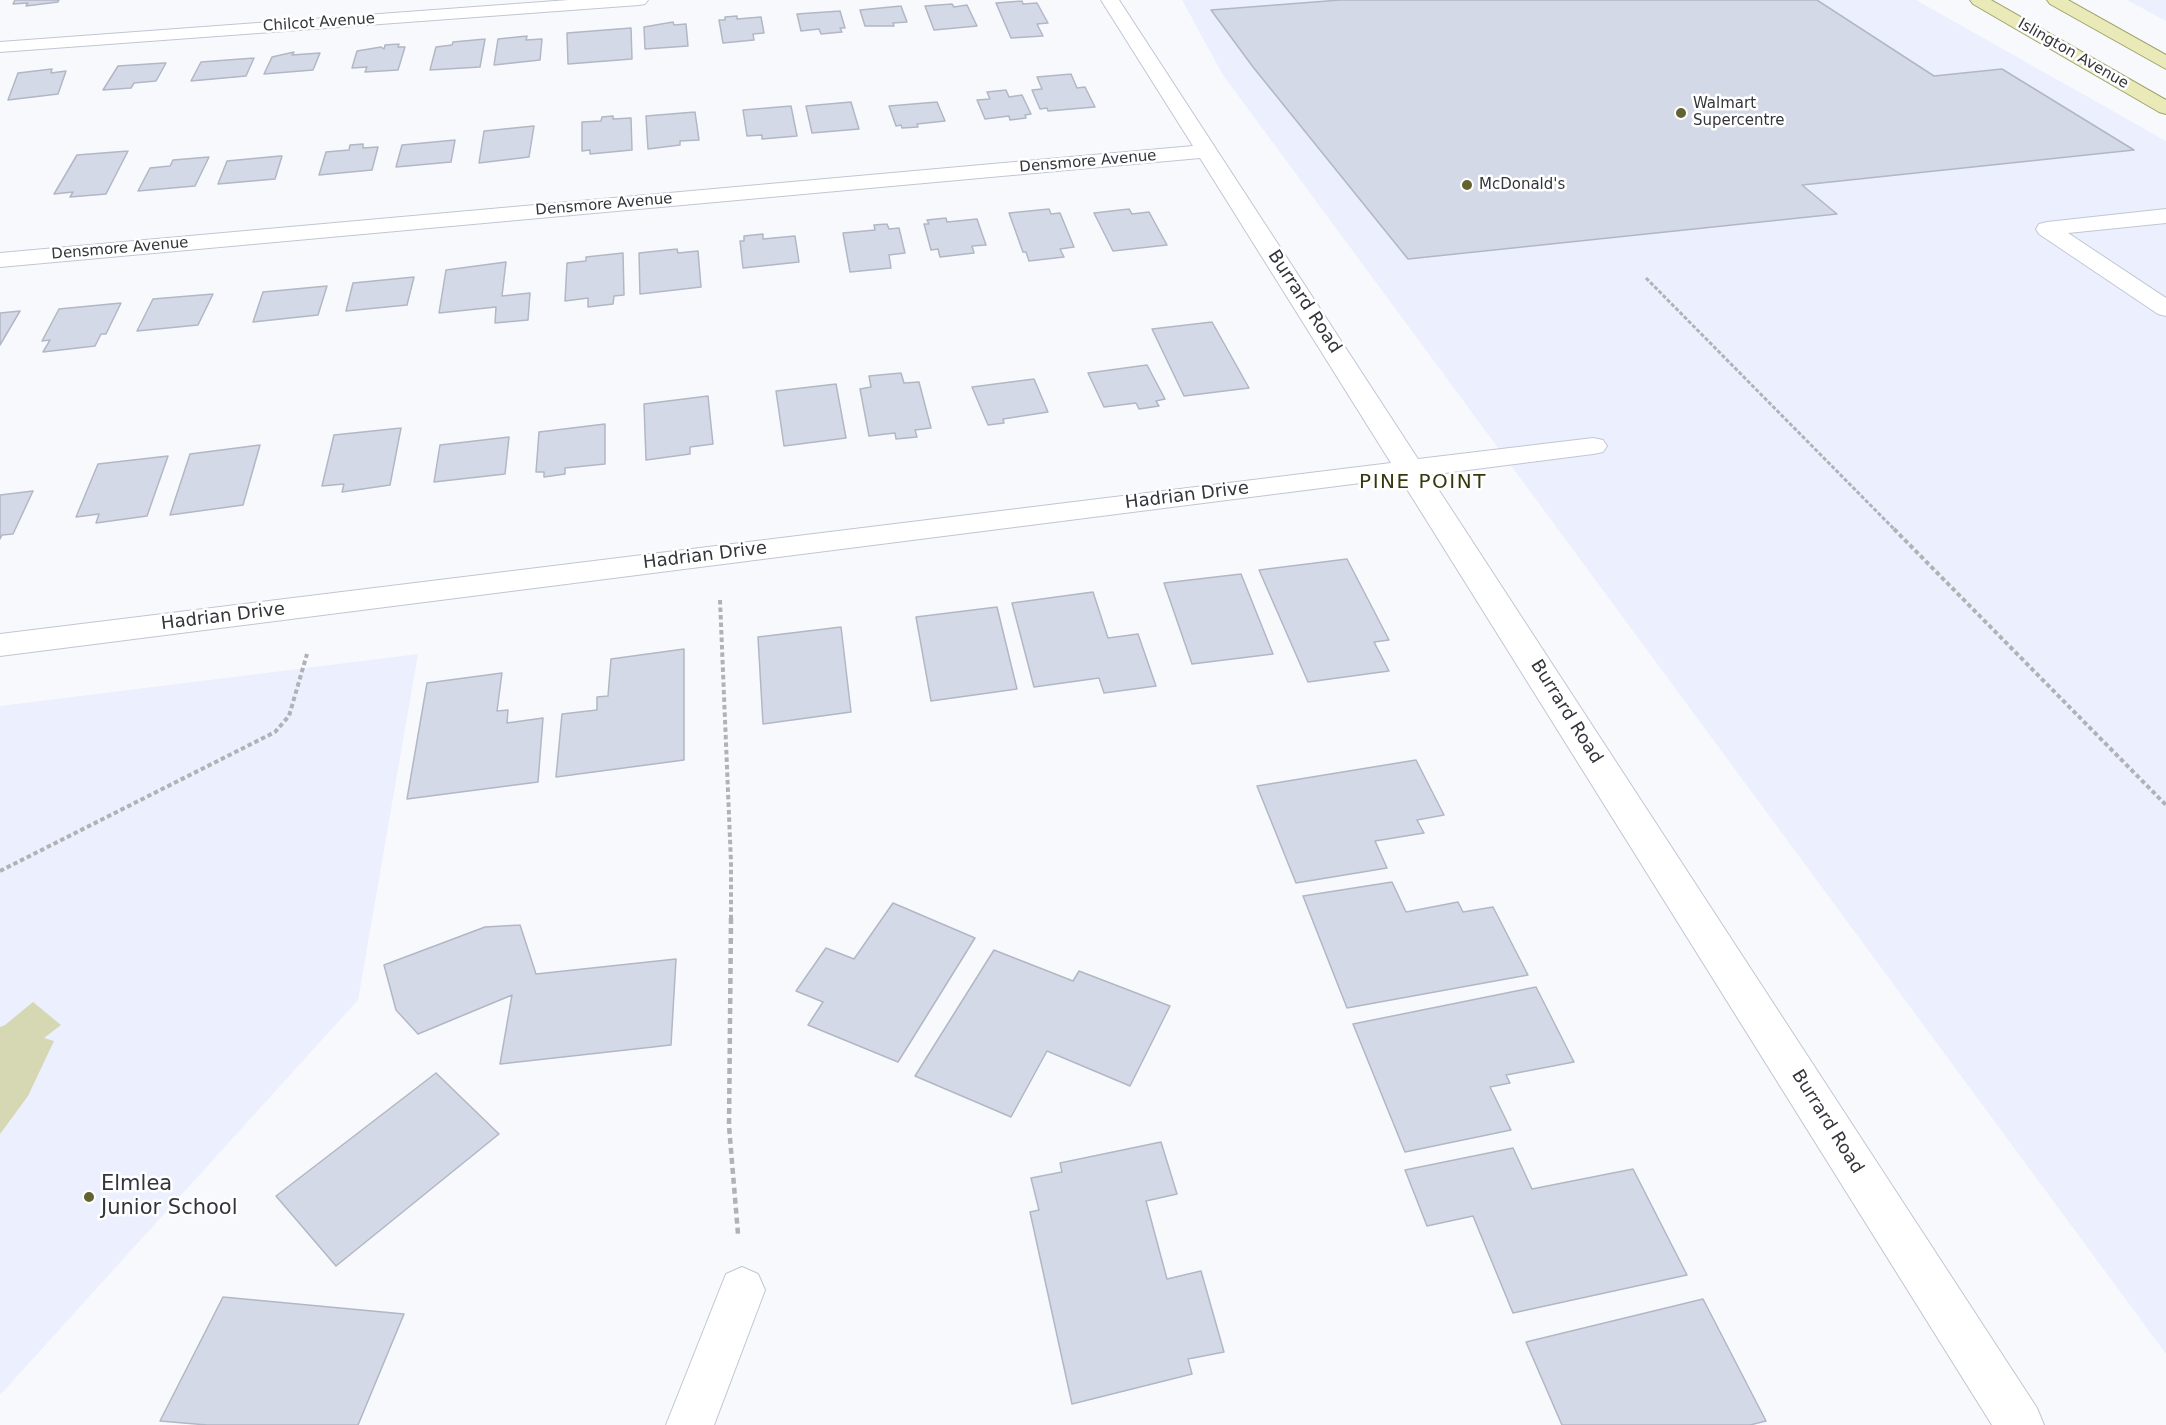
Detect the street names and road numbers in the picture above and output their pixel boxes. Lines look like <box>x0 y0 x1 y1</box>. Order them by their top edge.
street label: Chilcot Avenue <box>262 10 376 36</box>
street label: Islington Avenue <box>2015 15 2131 93</box>
street label: Densmore Avenue <box>1019 147 1157 177</box>
street label: Densmore Avenue <box>535 190 673 220</box>
street label: Densmore Avenue <box>51 234 189 264</box>
street label: Burrard Road <box>1263 246 1345 358</box>
street label: Hadrian Drive <box>1124 478 1250 514</box>
street label: Hadrian Drive <box>642 538 768 574</box>
street label: Hadrian Drive <box>160 599 286 635</box>
street label: Burrard Road <box>1525 656 1607 768</box>
street label: Burrard Road <box>1786 1066 1868 1178</box>

